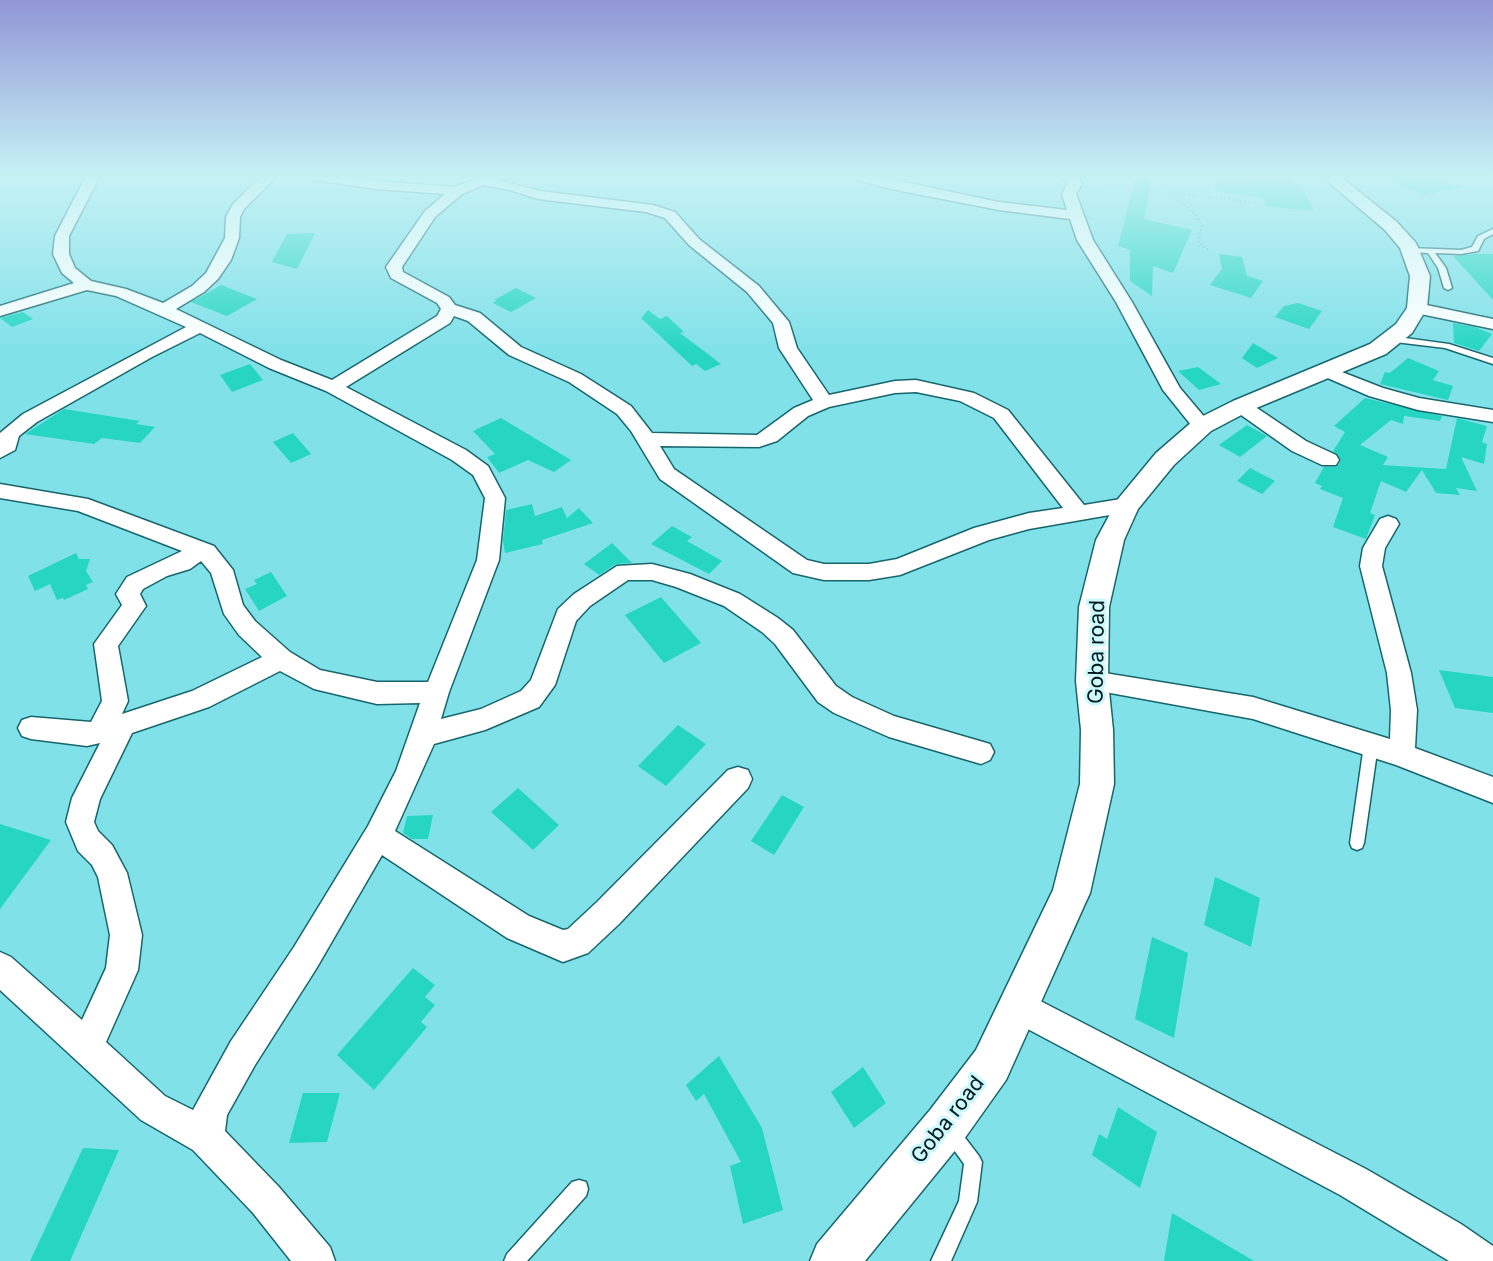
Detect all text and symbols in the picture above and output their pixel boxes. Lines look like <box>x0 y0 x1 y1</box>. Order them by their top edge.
street label: Goba road <box>1083 600 1111 704</box>
street label: Goba road <box>906 1071 990 1169</box>

